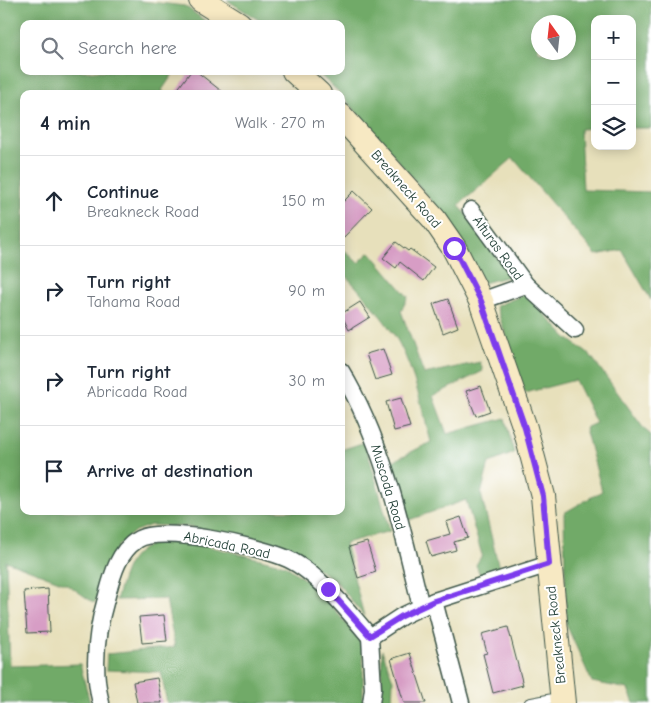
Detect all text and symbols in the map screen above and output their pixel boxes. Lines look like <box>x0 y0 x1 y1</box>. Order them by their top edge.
north arrow <box>531 15 576 60</box>
map controls <box>591 15 636 150</box>
button: + <box>591 15 636 60</box>
search box <box>20 20 345 75</box>
icon: search <box>38 34 66 62</box>
text: Search here <box>78 37 177 59</box>
button: − <box>591 60 636 105</box>
button: layers <box>591 105 636 150</box>
text: 4 min <box>40 111 91 135</box>
text: Walk · 270 m <box>235 114 325 132</box>
street label: Breakneck Road <box>367 146 445 232</box>
text: Continue <box>87 181 159 203</box>
icon: ahead <box>40 187 68 215</box>
text: 150 m <box>282 192 325 210</box>
text: Breakneck Road <box>87 203 199 221</box>
street label: Alturas Road <box>469 212 527 284</box>
route start <box>443 237 466 260</box>
text: Turn right <box>87 271 171 293</box>
icon: right <box>40 277 68 305</box>
text: 90 m <box>288 282 325 300</box>
text: Tahama Road <box>87 293 180 311</box>
text: Turn right <box>87 361 171 383</box>
icon: right <box>40 367 68 395</box>
text: 30 m <box>289 372 325 390</box>
text: Abricada Road <box>87 383 187 401</box>
street label: Muscoda Road <box>367 442 409 532</box>
icon: arrive <box>40 457 68 485</box>
text: Arrive at destination <box>87 460 253 482</box>
street label: Abricada Road <box>182 528 272 562</box>
route end <box>317 578 340 601</box>
street label: Breakneck Road <box>542 585 570 685</box>

